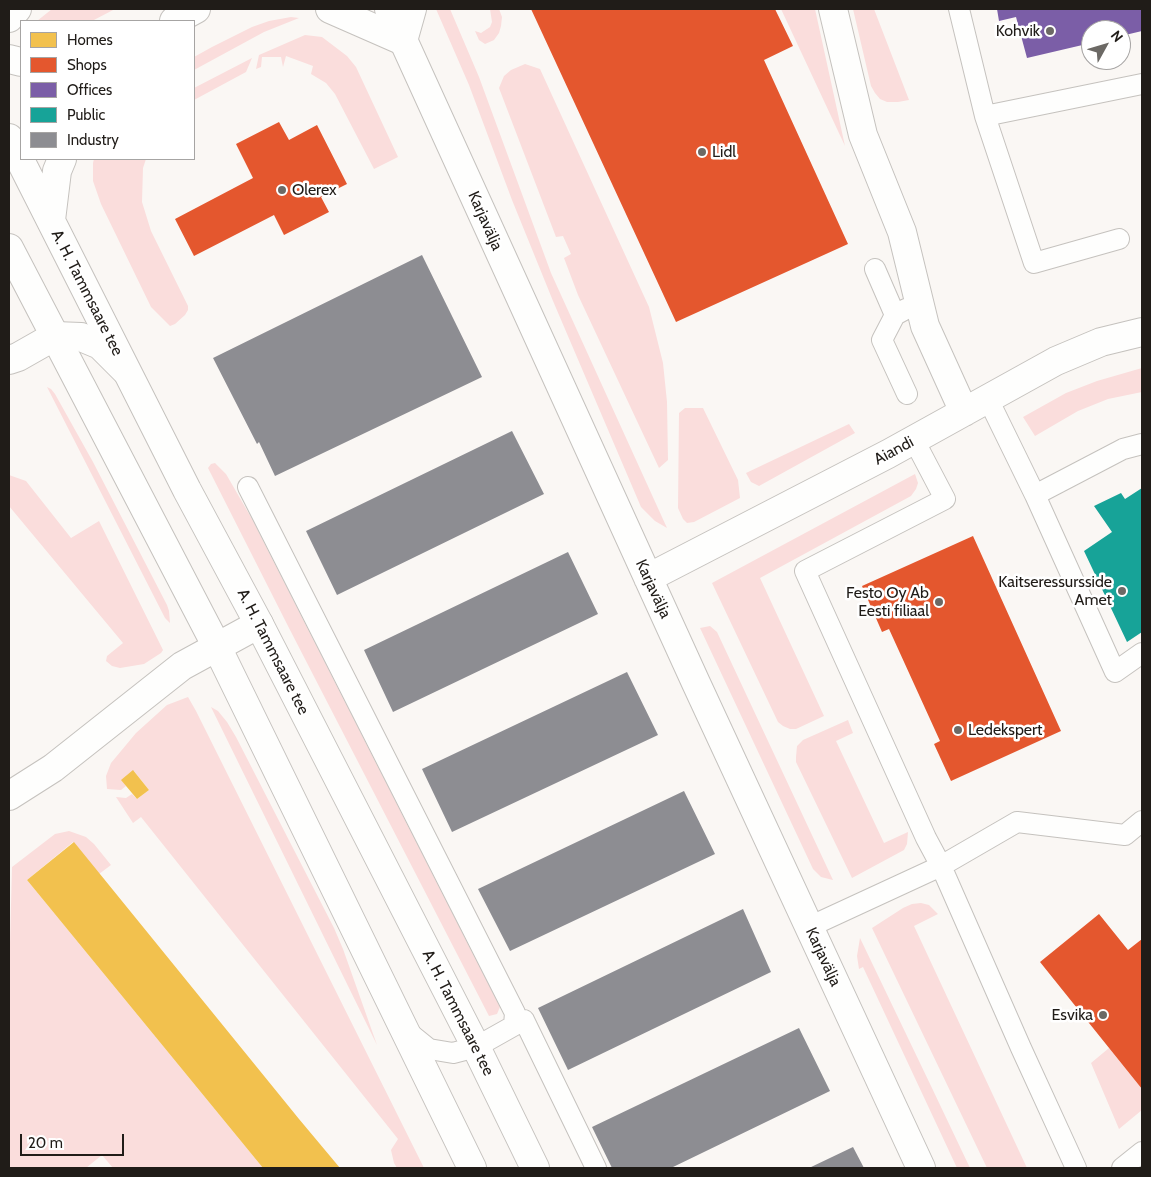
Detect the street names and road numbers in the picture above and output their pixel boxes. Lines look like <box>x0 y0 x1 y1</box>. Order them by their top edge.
street label: Karjavälja <box>463 188 507 254</box>
street label: A. H. Tammsaare tee <box>47 227 127 359</box>
street label: Aiandi <box>871 433 917 469</box>
street label: Karjavälja <box>631 556 675 622</box>
street label: A. H. Tammsaare tee <box>233 586 313 718</box>
street label: Karjavälja <box>801 924 845 990</box>
street label: A. H. Tammsaare tee <box>418 947 498 1079</box>

